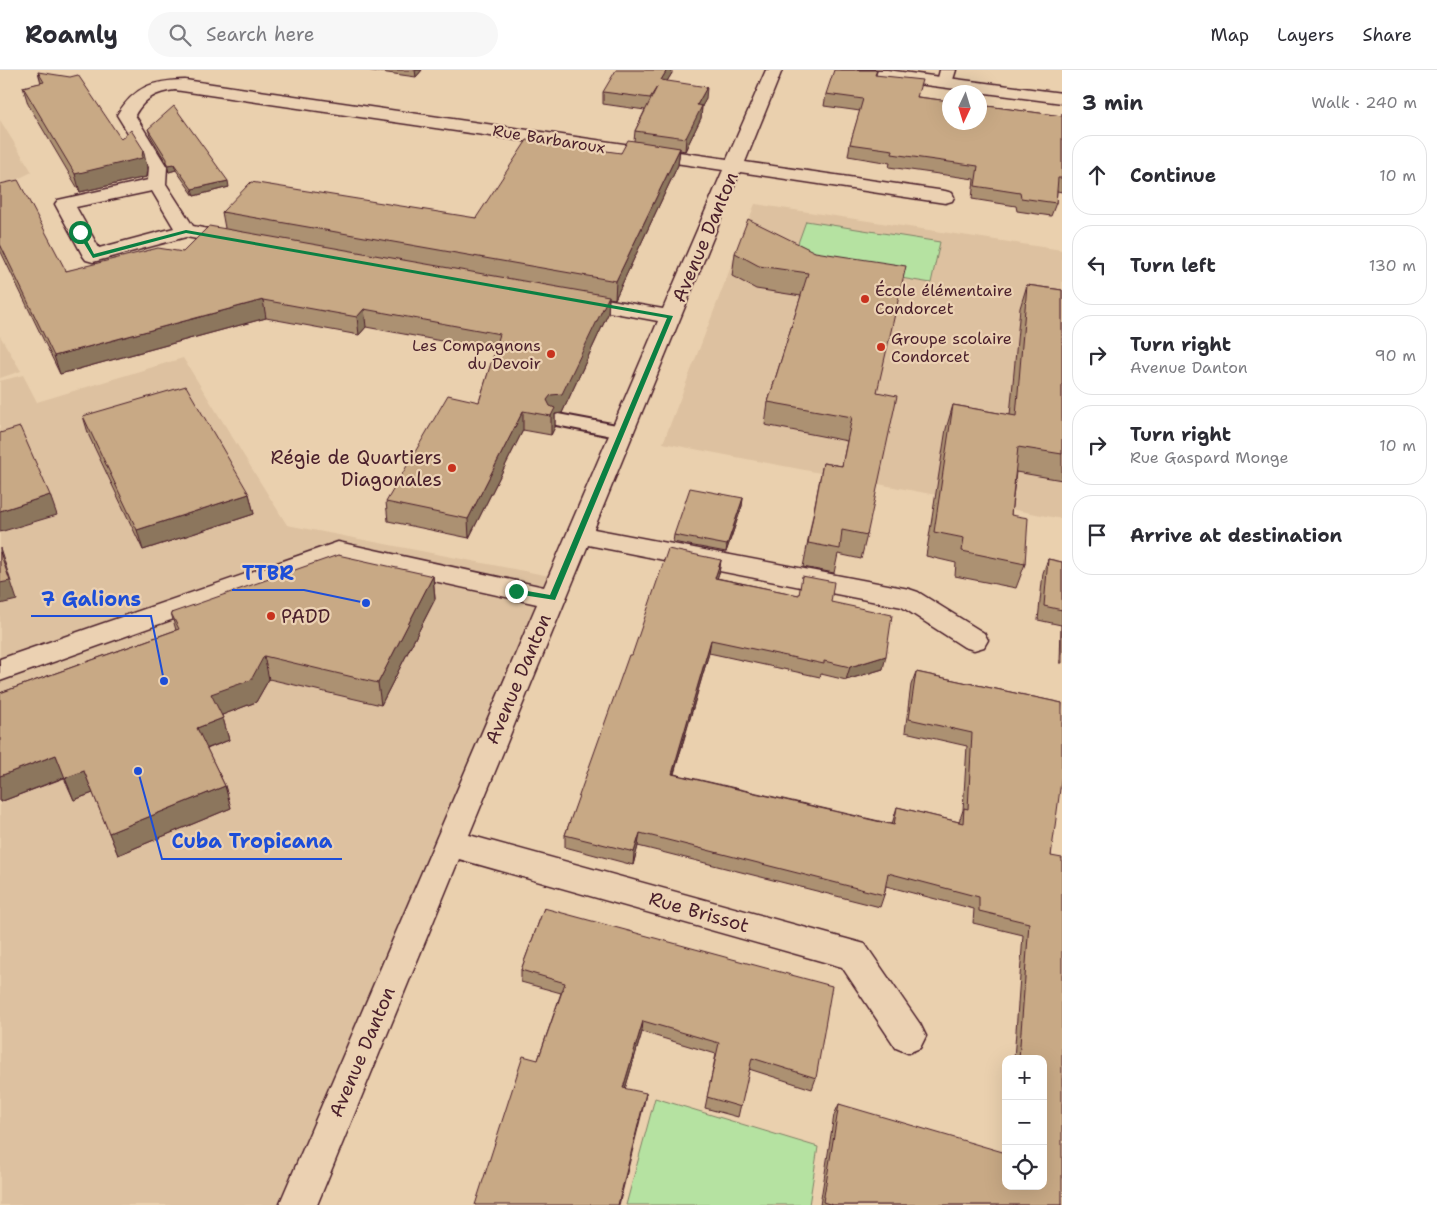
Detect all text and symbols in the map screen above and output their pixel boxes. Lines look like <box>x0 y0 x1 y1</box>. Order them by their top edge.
search box <box>148 12 498 57</box>
text: Roamly <box>25 19 118 51</box>
icon: search <box>166 21 194 49</box>
text: Search here <box>206 22 315 47</box>
text: Map <box>1211 23 1249 47</box>
text: Layers <box>1277 23 1334 47</box>
text: Share <box>1362 23 1412 47</box>
north arrow <box>942 85 987 130</box>
text: 3 min <box>1082 89 1143 117</box>
text: Walk · 240 m <box>1311 92 1417 113</box>
street label: Rue Barbaroux <box>491 120 607 158</box>
icon: ahead <box>1083 161 1111 189</box>
text: Continue <box>1130 163 1216 188</box>
text: 10 m <box>1379 165 1416 186</box>
street label: Avenue Danton <box>666 168 744 306</box>
route start <box>69 221 92 244</box>
icon: left <box>1083 251 1111 279</box>
text: Turn left <box>1130 253 1216 278</box>
text: 130 m <box>1369 255 1416 276</box>
place label: École élémentaire Condorcet <box>875 280 1012 319</box>
marker: École élémentaire Condorcet <box>859 293 871 305</box>
place label: Groupe scolaire Condorcet <box>891 328 1012 367</box>
text: Turn right <box>1130 332 1231 357</box>
place label: Les Compagnons du Devoir <box>412 335 541 374</box>
marker: Groupe scolaire Condorcet <box>875 341 887 353</box>
icon: right <box>1083 341 1111 369</box>
text: 90 m <box>1375 345 1416 366</box>
marker: Les Compagnons du Devoir <box>545 348 557 360</box>
text: Avenue Danton <box>1130 357 1248 378</box>
text: Turn right <box>1130 422 1231 447</box>
icon: right <box>1083 431 1111 459</box>
text: 10 m <box>1379 435 1416 456</box>
place label: Régie de Quartiers Diagonales <box>271 445 442 492</box>
text: Rue Gaspard Monge <box>1130 447 1289 468</box>
marker: Régie de Quartiers Diagonales <box>446 462 458 474</box>
icon: arrive <box>1083 521 1111 549</box>
text: Arrive at destination <box>1130 523 1342 548</box>
callout: TTBR <box>232 555 304 590</box>
text: TTBR <box>242 560 294 586</box>
route end <box>505 580 528 603</box>
callout: 7 Galions <box>31 581 151 616</box>
text: 7 Galions <box>41 586 141 612</box>
place label: PADD <box>281 604 330 629</box>
marker: PADD <box>265 610 277 622</box>
street label: Avenue Danton <box>479 610 557 748</box>
callout: Cuba Tropicana <box>162 824 342 859</box>
text: Cuba Tropicana <box>172 828 333 854</box>
street label: Rue Brissot <box>646 886 752 938</box>
street label: Avenue Danton <box>323 983 401 1121</box>
map controls <box>1002 1055 1047 1190</box>
button: + <box>1002 1055 1047 1100</box>
button: − <box>1002 1100 1047 1145</box>
button: locate <box>1002 1145 1047 1190</box>

